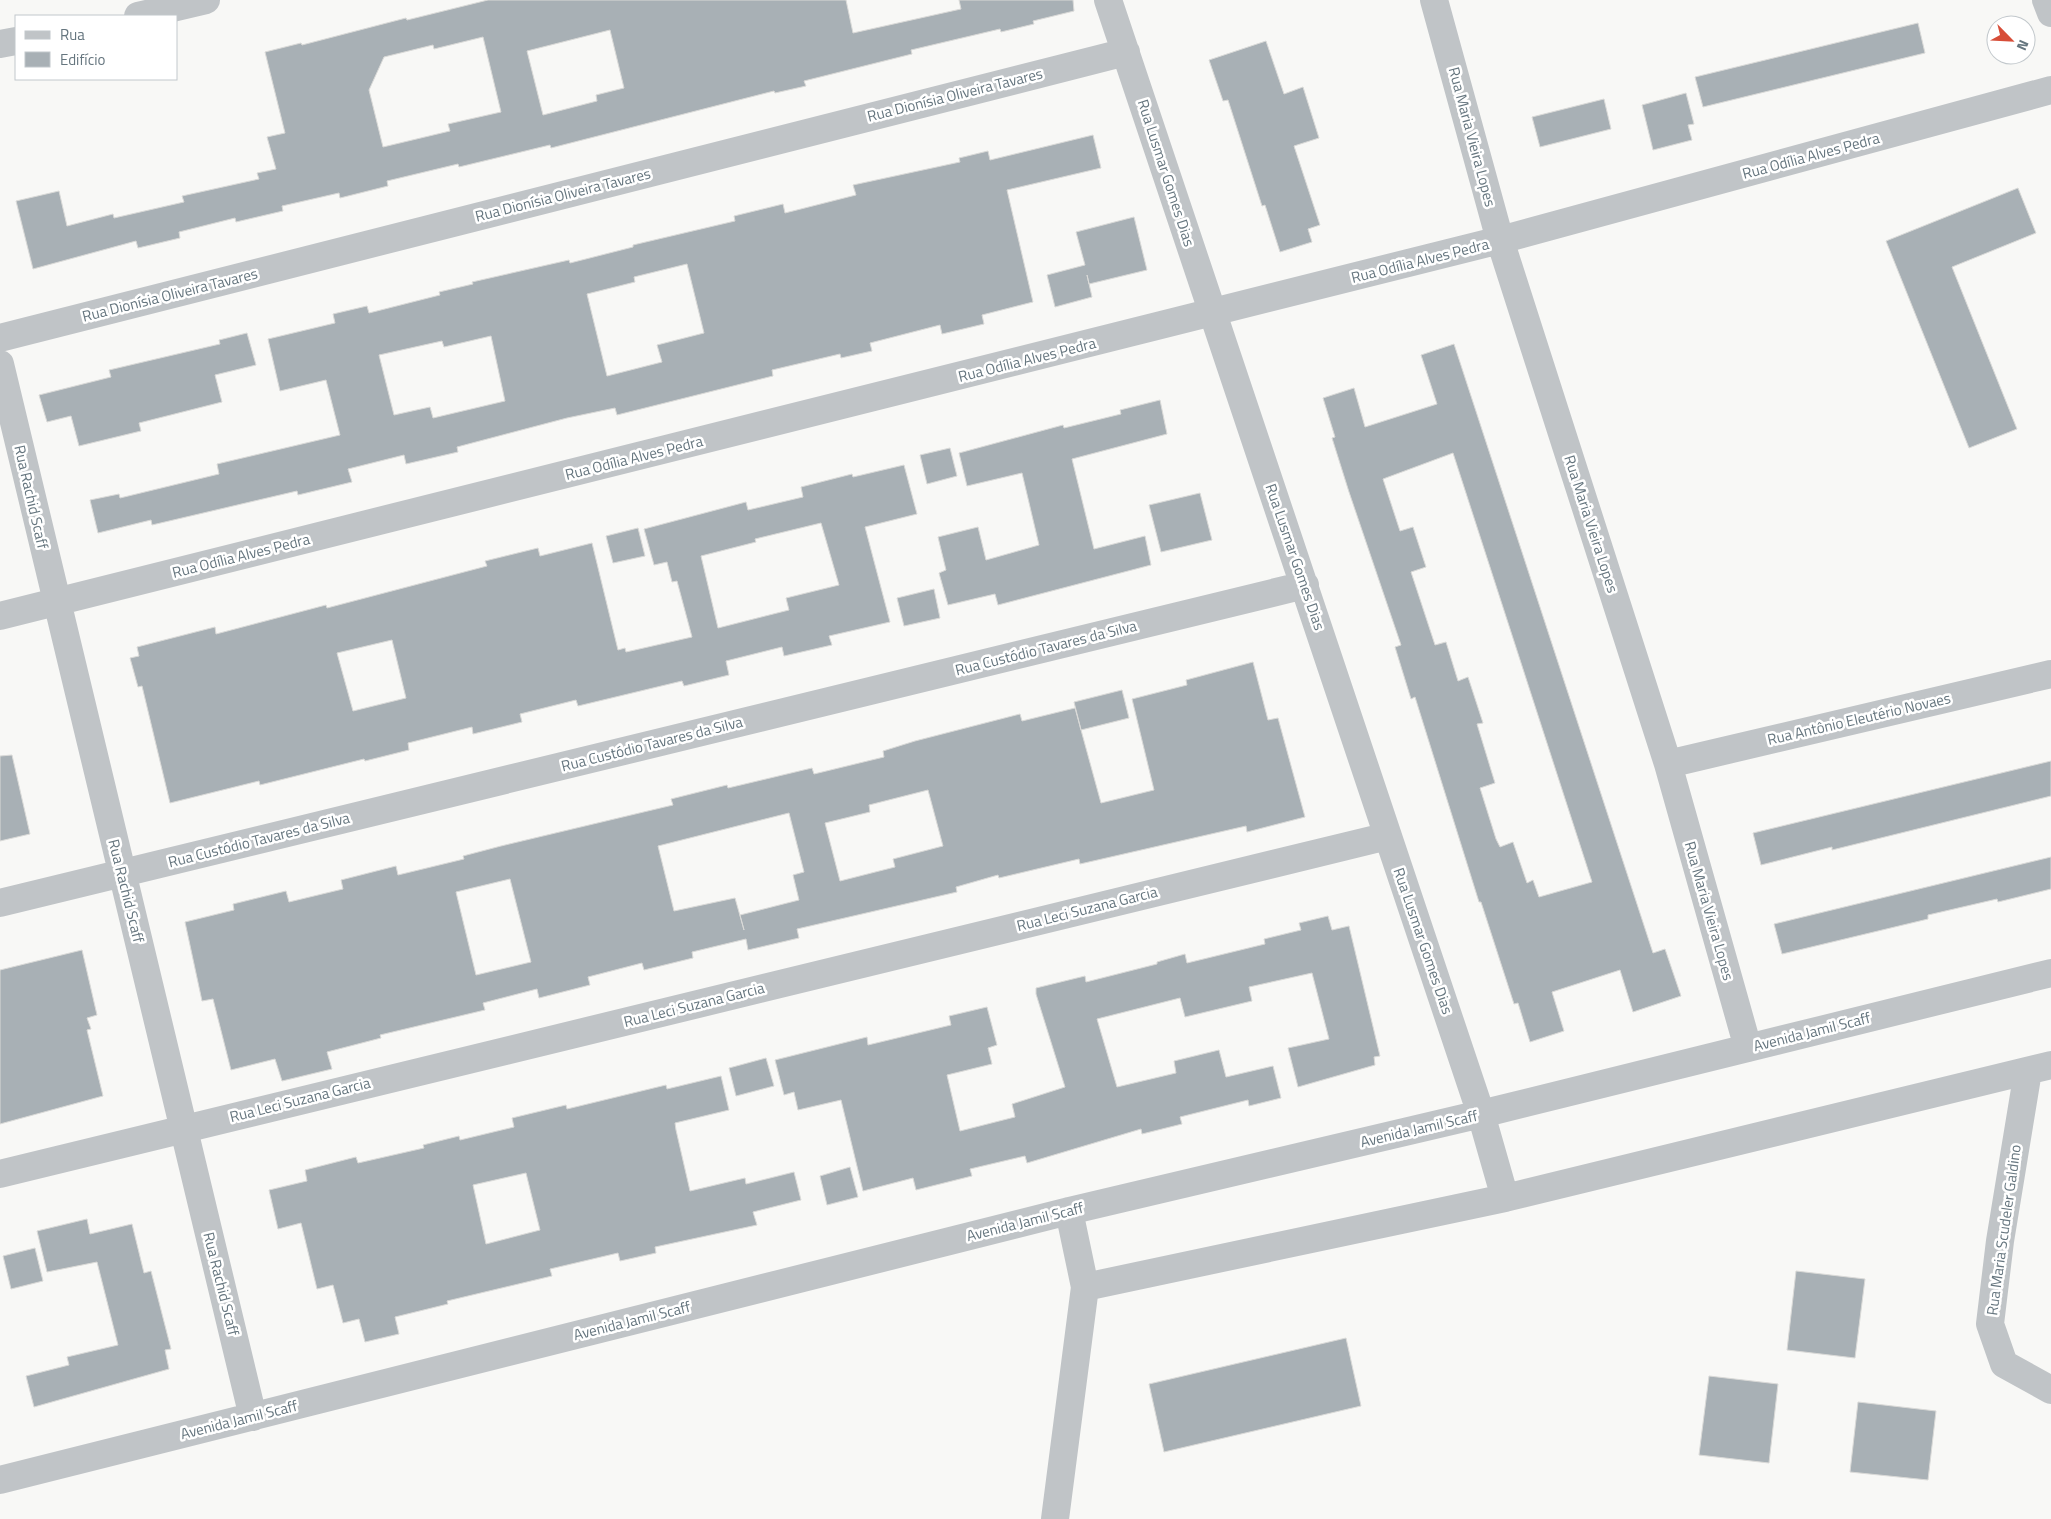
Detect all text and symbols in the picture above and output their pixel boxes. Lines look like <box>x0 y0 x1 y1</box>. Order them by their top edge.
legend <box>15 15 178 80</box>
north arrow <box>1986 15 2036 65</box>
text: Rua <box>60 23 85 46</box>
text: N <box>2012 37 2035 54</box>
text: Edifício <box>60 48 105 71</box>
street label: Rua Dionísia Oliveira Tavares <box>865 62 1045 127</box>
street label: Rua Maria Vieira Lopes <box>1443 64 1502 209</box>
street label: Rua Lusmar Gomes Dias <box>1132 96 1201 249</box>
street label: Rua Odília Alves Pedra <box>1740 126 1882 185</box>
street label: Rua Dionísia Oliveira Tavares <box>473 162 653 227</box>
street label: Rua Odília Alves Pedra <box>1349 232 1492 289</box>
street label: Rua Dionísia Oliveira Tavares <box>80 262 260 327</box>
street label: Rua Odília Alves Pedra <box>956 331 1099 388</box>
street label: Rua Odília Alves Pedra <box>563 429 706 486</box>
street label: Rua Rachid Scaff <box>8 443 55 551</box>
street label: Rua Maria Vieira Lopes <box>1558 452 1625 596</box>
street label: Rua Lusmar Gomes Dias <box>1260 480 1331 633</box>
street label: Rua Odília Alves Pedra <box>170 527 313 584</box>
street label: Rua Custódio Tavares da Silva <box>953 614 1139 681</box>
street label: Rua Antônio Eleutério Novaes <box>1765 686 1953 751</box>
street label: Rua Custódio Tavares da Silva <box>559 710 745 777</box>
street label: Rua Custódio Tavares da Silva <box>166 806 352 873</box>
street label: Rua Rachid Scaff <box>103 837 150 945</box>
street label: Rua Maria Vieira Lopes <box>1679 839 1740 983</box>
street label: Rua Lusmar Gomes Dias <box>1388 864 1459 1017</box>
street label: Rua Leci Suzana Garcia <box>1014 880 1160 937</box>
street label: Rua Leci Suzana Garcia <box>621 976 767 1033</box>
street label: Avenida Jamil Scaff <box>1751 1006 1873 1057</box>
street label: Rua Leci Suzana Garcia <box>227 1071 373 1128</box>
street label: Avenida Jamil Scaff <box>1358 1104 1480 1153</box>
street label: Rua Maria Scudeler Galdino <box>1980 1143 2027 1317</box>
street label: Avenida Jamil Scaff <box>964 1196 1086 1247</box>
street label: Rua Rachid Scaff <box>198 1230 245 1338</box>
street label: Avenida Jamil Scaff <box>571 1295 693 1346</box>
street label: Avenida Jamil Scaff <box>178 1394 300 1445</box>

